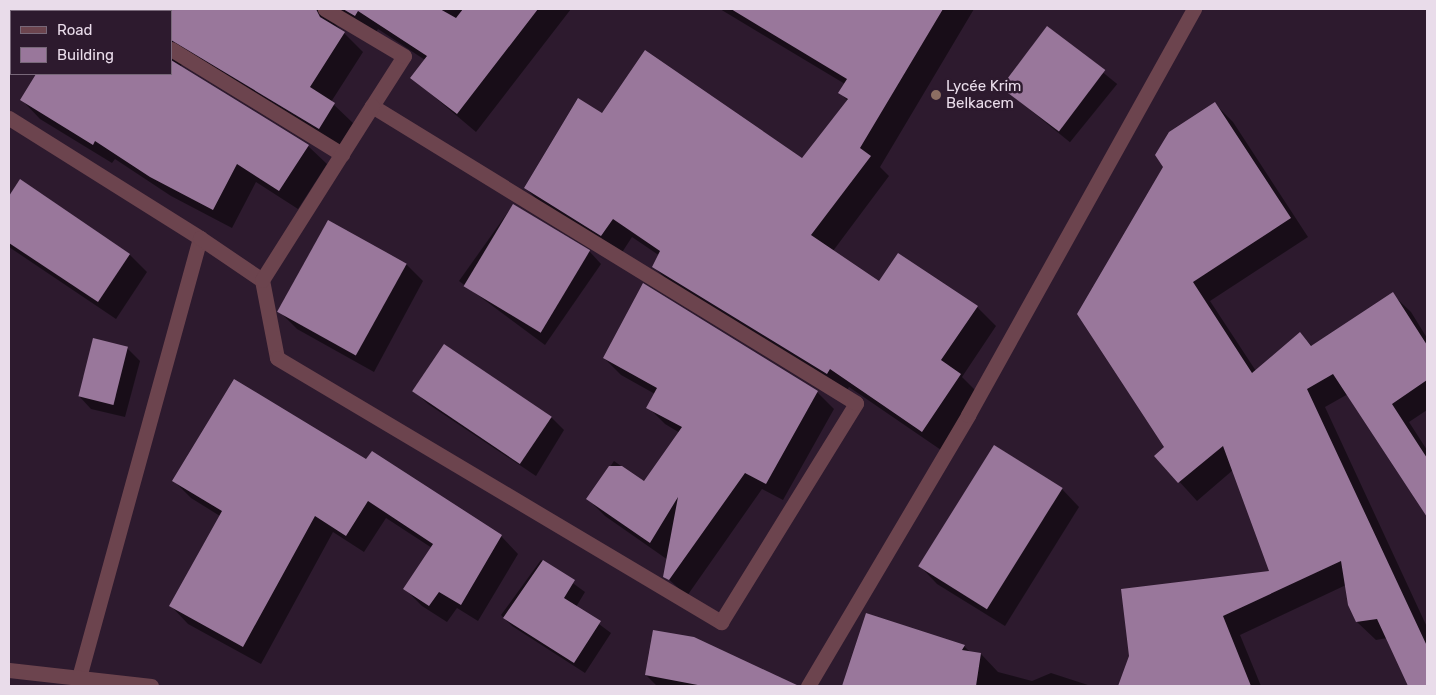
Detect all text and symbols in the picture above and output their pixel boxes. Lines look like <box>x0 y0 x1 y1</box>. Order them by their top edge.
legend <box>10 10 172 75</box>
text: Road <box>57 21 93 39</box>
text: Building <box>57 46 114 64</box>
place label: Lycée Krim Belkacem <box>946 77 1021 112</box>
marker: Lycée Krim Belkacem <box>930 89 942 101</box>

